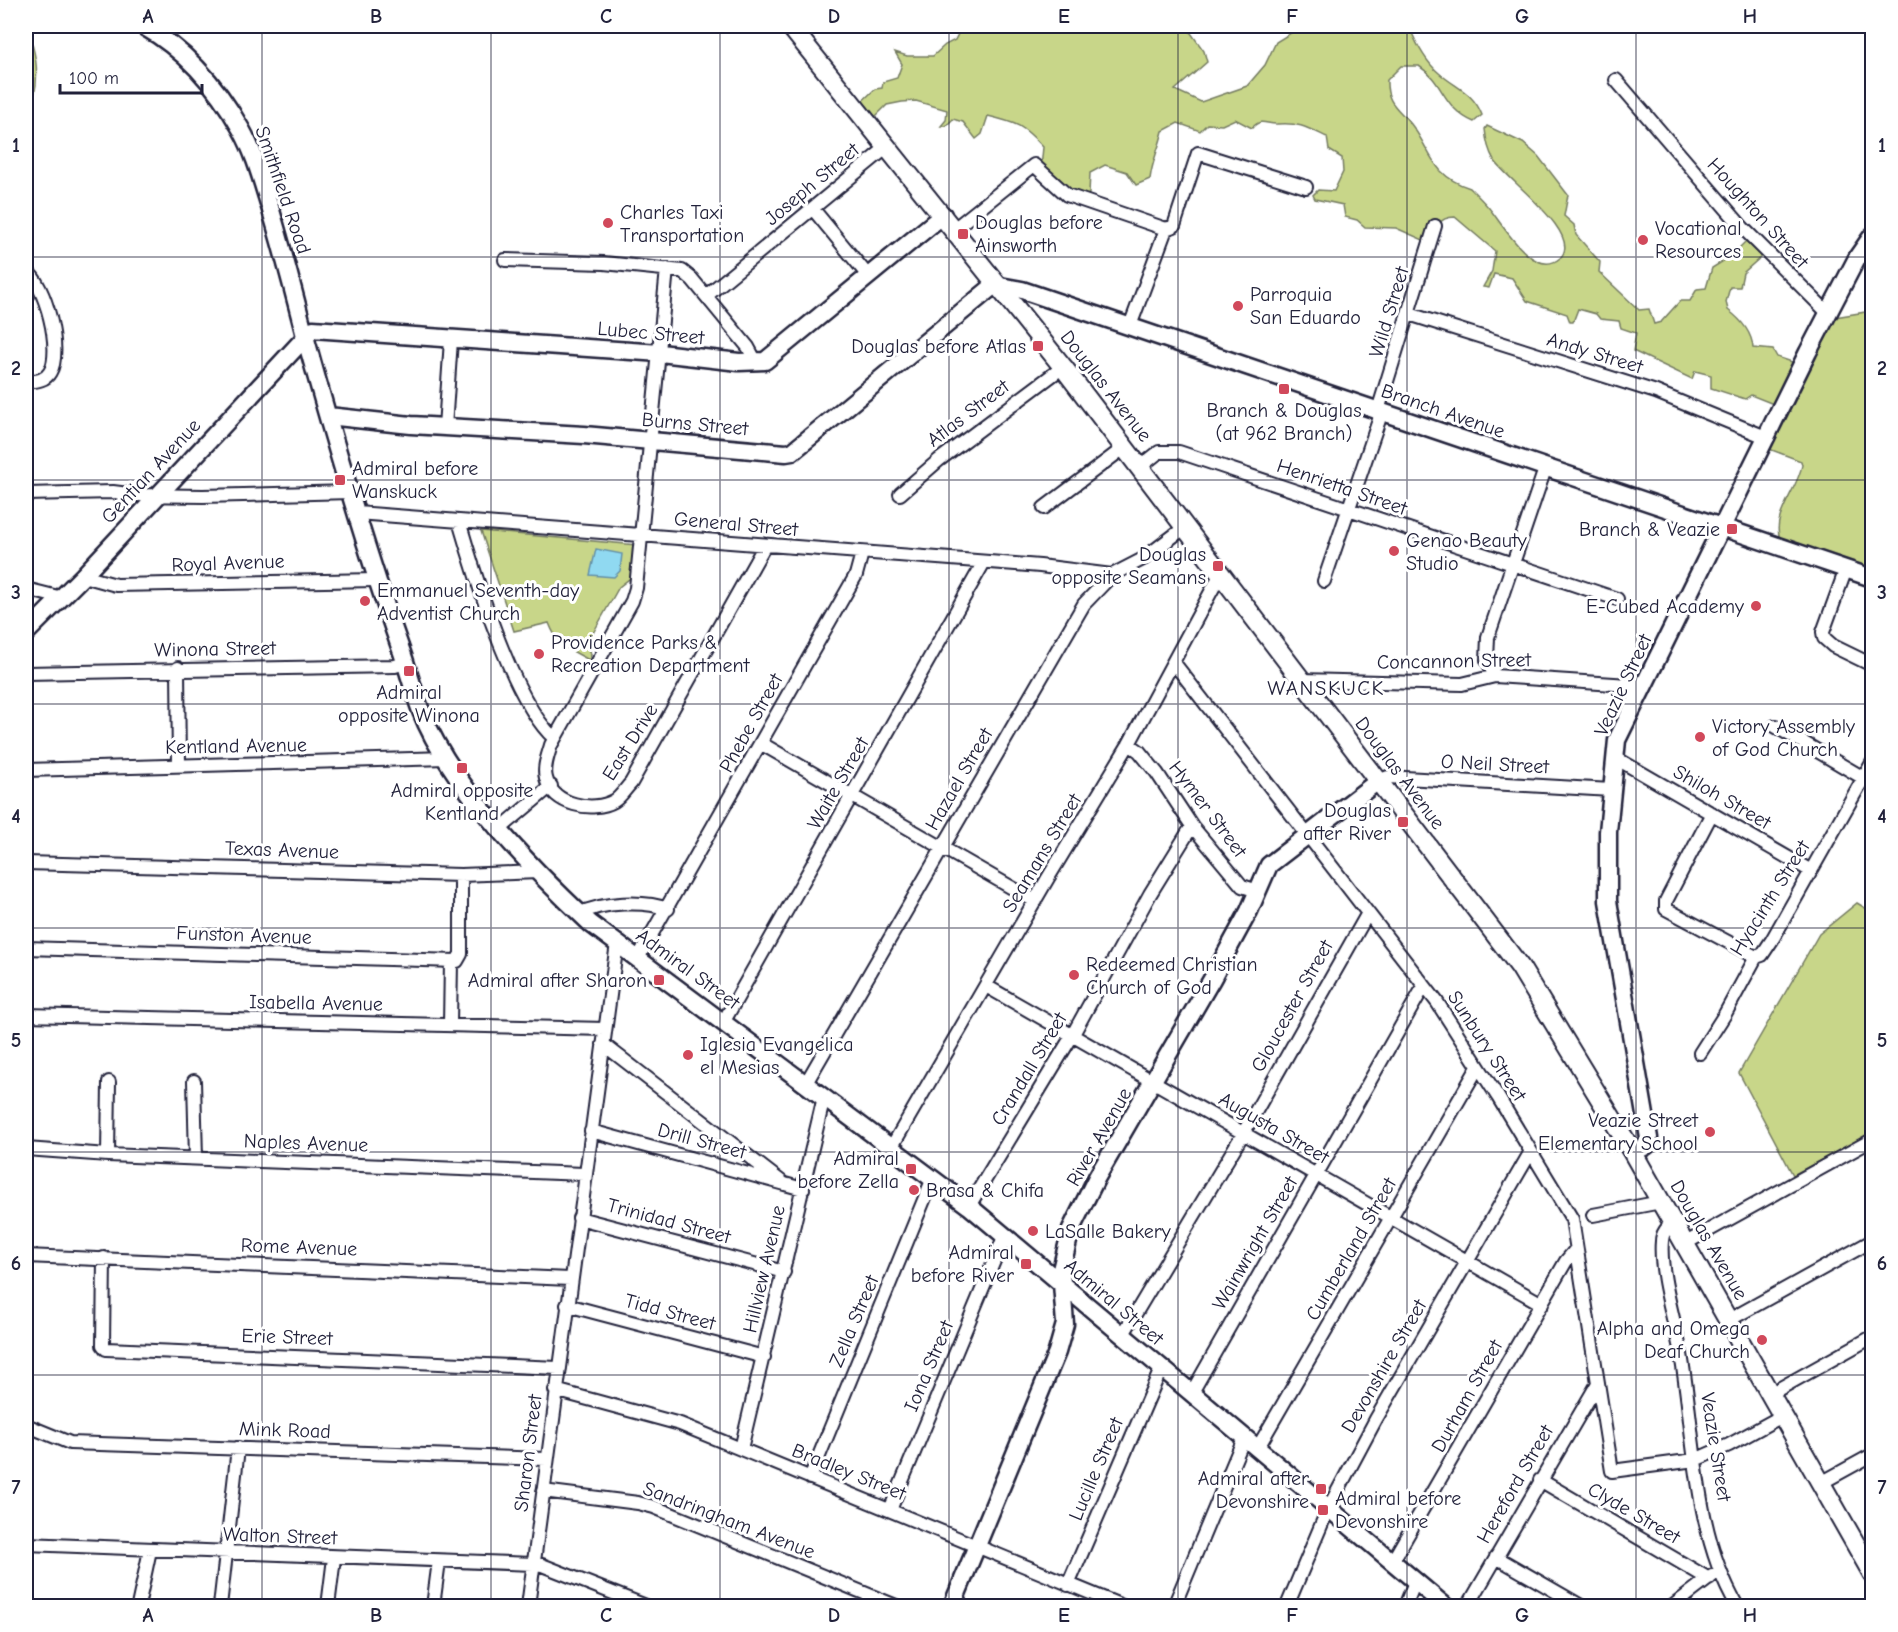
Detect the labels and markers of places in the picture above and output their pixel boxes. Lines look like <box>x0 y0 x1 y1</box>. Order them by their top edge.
place label: Charles Taxi Transportation <box>620 201 744 247</box>
place label: Douglas before Ainsworth <box>975 211 1103 257</box>
marker: Charles Taxi Transportation <box>601 216 615 230</box>
place label: Vocational Resources <box>1655 217 1742 263</box>
marker: Douglas before Ainsworth <box>956 227 970 241</box>
marker: Vocational Resources <box>1636 233 1650 247</box>
place label: Parroquia San Eduardo <box>1250 283 1361 329</box>
marker: Parroquia San Eduardo <box>1231 299 1245 313</box>
place label: Douglas before Atlas <box>851 335 1026 358</box>
marker: Douglas before Atlas <box>1031 339 1045 353</box>
marker: Branch & Douglas (at 962 Branch) <box>1277 382 1291 396</box>
place label: Branch & Douglas (at 962 Branch) <box>1207 399 1361 445</box>
place label: Admiral before Wanskuck <box>352 457 478 503</box>
marker: Admiral before Wanskuck <box>333 473 347 487</box>
place label: Branch & Veazie <box>1579 518 1720 541</box>
marker: Branch & Veazie <box>1725 522 1739 536</box>
place label: Genao Beauty Studio <box>1406 529 1527 575</box>
place label: Douglas opposite Seamans <box>1051 543 1206 589</box>
marker: Genao Beauty Studio <box>1387 544 1401 558</box>
marker: Douglas opposite Seamans <box>1211 559 1225 573</box>
place label: Emmanuel Seventh-day Adventist Church <box>377 579 579 625</box>
marker: Emmanuel Seventh-day Adventist Church <box>358 594 372 608</box>
place label: E-Cubed Academy <box>1586 595 1744 618</box>
marker: E-Cubed Academy <box>1749 599 1763 613</box>
place label: Providence Parks & Recreation Department <box>551 631 751 677</box>
marker: Providence Parks & Recreation Department <box>532 647 546 661</box>
marker: Admiral opposite Winona <box>402 664 416 678</box>
place label: Admiral opposite Winona <box>338 681 480 727</box>
place label: Victory Assembly of God Church <box>1712 715 1855 761</box>
marker: Victory Assembly of God Church <box>1693 730 1707 744</box>
marker: Admiral opposite Kentland <box>455 761 469 775</box>
place label: Admiral opposite Kentland <box>391 779 533 825</box>
place label: Douglas after River <box>1303 799 1391 845</box>
marker: Douglas after River <box>1396 815 1410 829</box>
place label: Redeemed Christian Church of God <box>1086 953 1258 999</box>
marker: Redeemed Christian Church of God <box>1067 968 1081 982</box>
place label: Admiral after Sharon <box>468 969 647 992</box>
marker: Admiral after Sharon <box>652 973 666 987</box>
place label: Iglesia Evangelica el Mesias <box>700 1033 854 1079</box>
marker: Iglesia Evangelica el Mesias <box>681 1048 695 1062</box>
place label: Veazie Street Elementary School <box>1538 1109 1699 1155</box>
marker: Veazie Street Elementary School <box>1703 1125 1717 1139</box>
place label: Admiral before Zella <box>797 1147 899 1193</box>
marker: Admiral before Zella <box>904 1162 918 1176</box>
place label: Brasa & Chifa <box>926 1179 1044 1202</box>
marker: Brasa & Chifa <box>907 1183 921 1197</box>
place label: LaSalle Bakery <box>1045 1220 1171 1243</box>
marker: LaSalle Bakery <box>1026 1224 1040 1238</box>
place label: Admiral before River <box>911 1241 1014 1287</box>
marker: Admiral before River <box>1019 1257 1033 1271</box>
place label: Alpha and Omega Deaf Church <box>1597 1317 1750 1363</box>
marker: Alpha and Omega Deaf Church <box>1755 1333 1769 1347</box>
place label: Admiral after Devonshire <box>1198 1467 1309 1513</box>
marker: Admiral after Devonshire <box>1314 1482 1328 1496</box>
place label: Admiral before Devonshire <box>1335 1487 1461 1533</box>
marker: Admiral before Devonshire <box>1316 1503 1330 1517</box>

